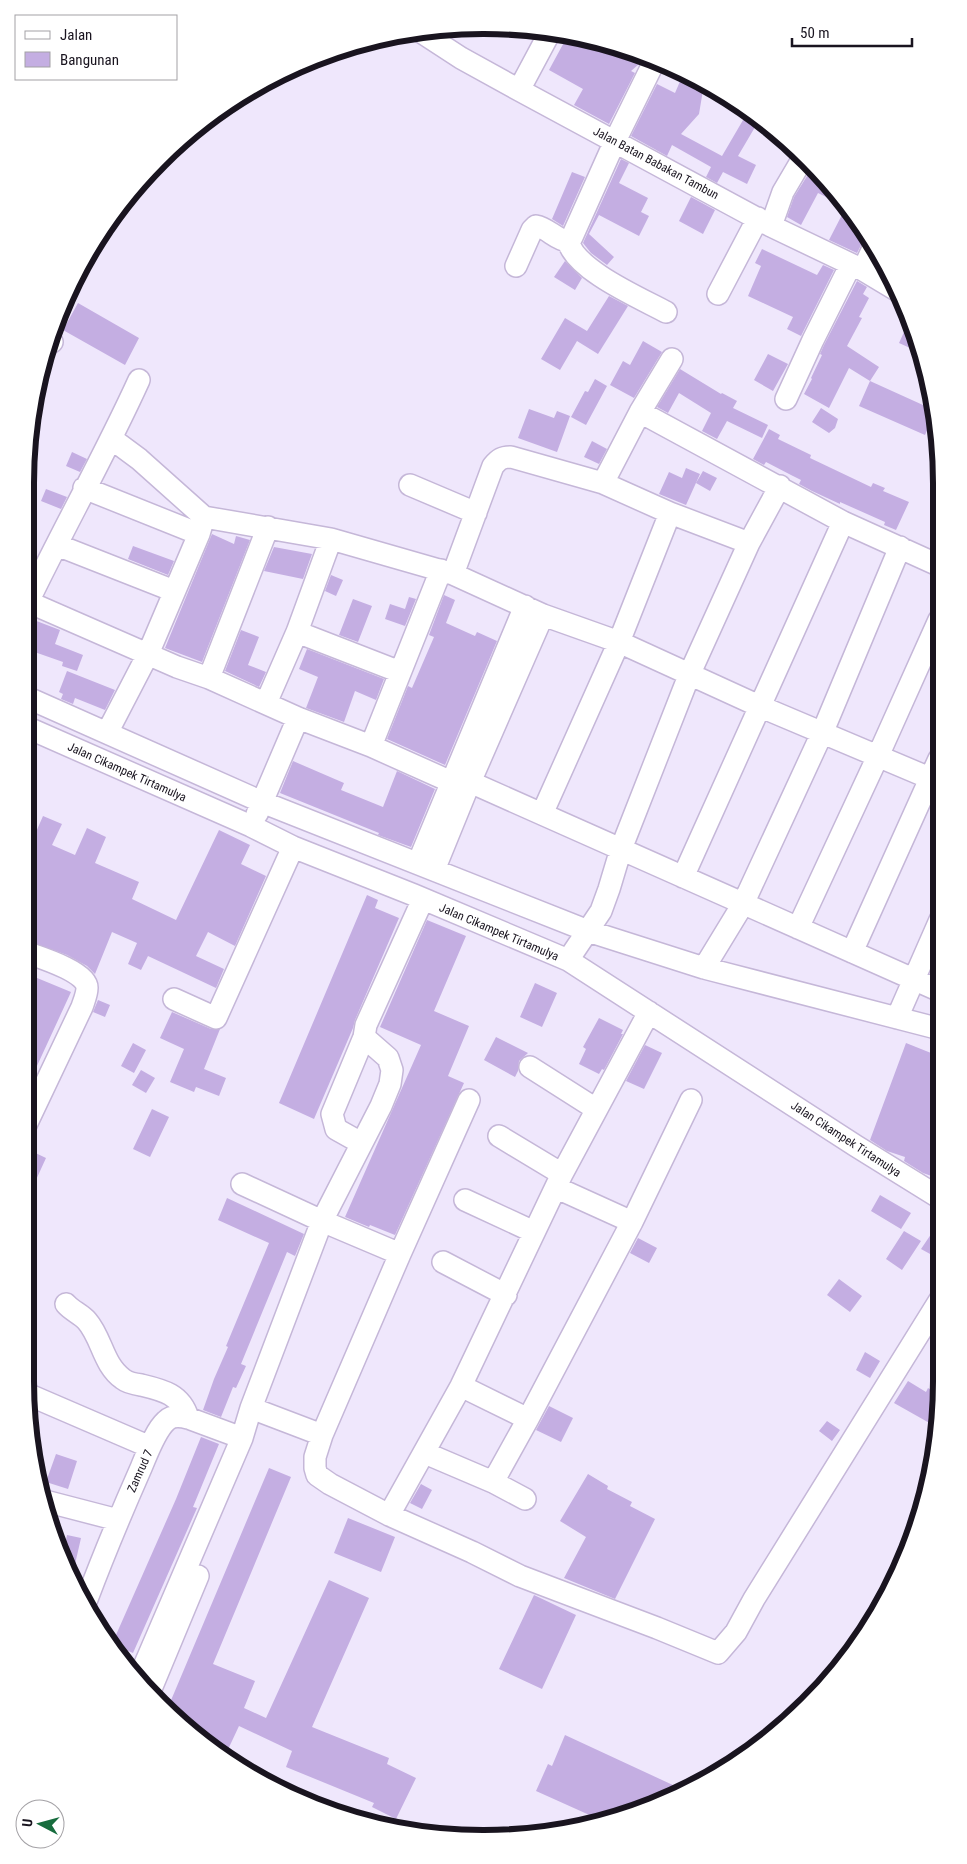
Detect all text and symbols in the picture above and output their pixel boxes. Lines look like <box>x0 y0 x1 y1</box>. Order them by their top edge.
legend <box>15 15 178 80</box>
scale bar <box>792 15 912 47</box>
text: 50 m <box>800 24 830 42</box>
text: Jalan <box>60 26 92 44</box>
text: Bangunan <box>60 51 119 69</box>
street label: Jalan Batan Babakan Tambun <box>591 124 721 202</box>
street label: Jalan Cikampek Tirtamulya <box>66 740 189 805</box>
street label: Jalan Cikampek Tirtamulya <box>437 900 561 964</box>
street label: Jalan Cikampek Tirtamulya <box>788 1098 904 1180</box>
street label: Zamrud 7 <box>124 1447 156 1494</box>
north arrow <box>15 1799 65 1849</box>
text: U <box>19 1818 35 1827</box>

